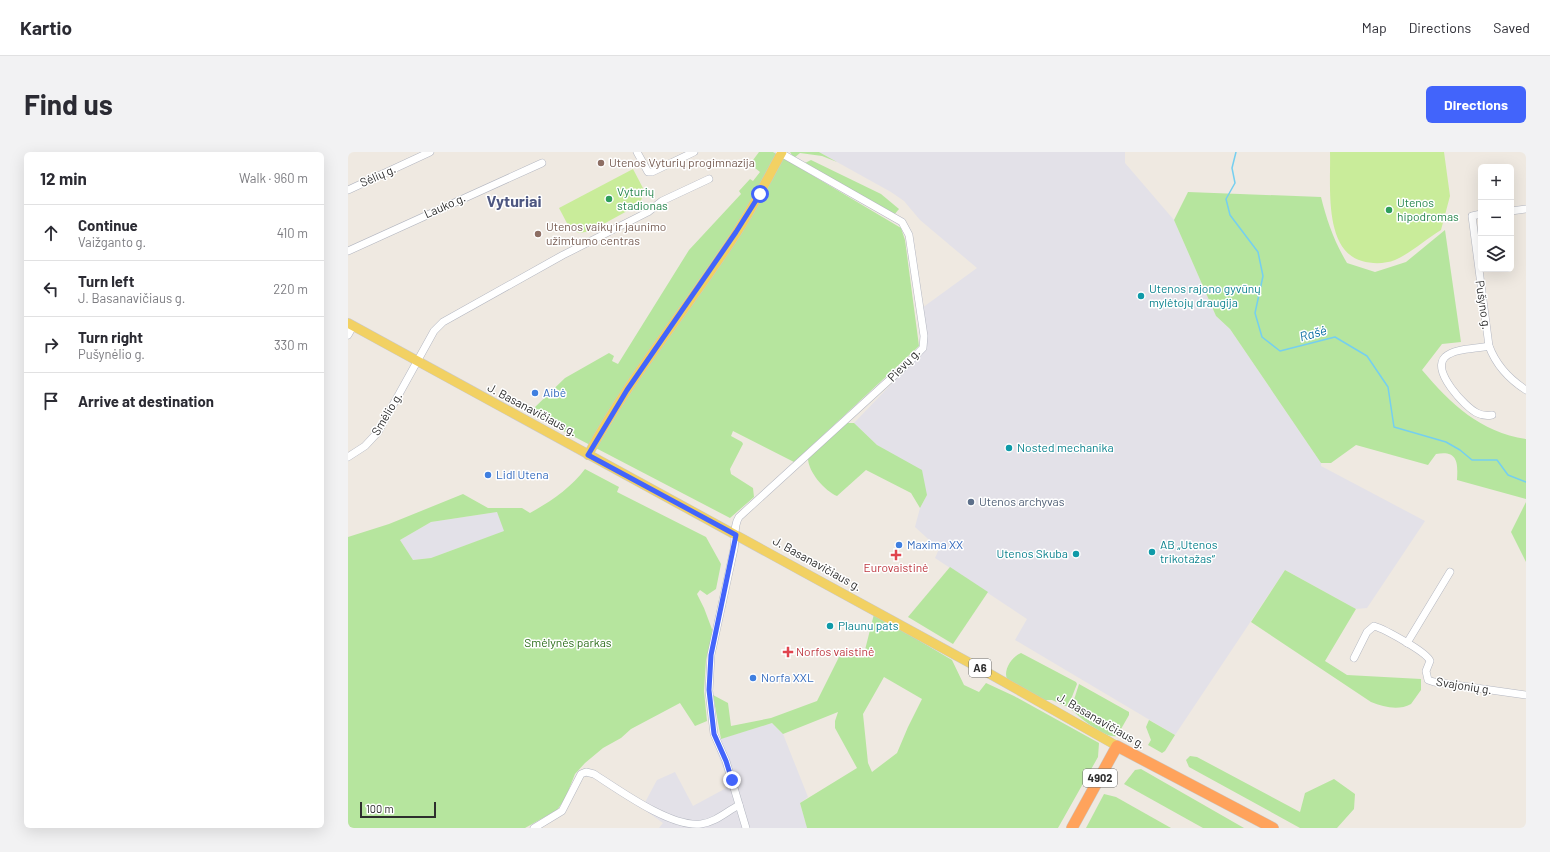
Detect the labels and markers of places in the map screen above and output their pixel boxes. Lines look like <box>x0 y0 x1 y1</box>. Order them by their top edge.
place label: Utenos Vyturių progimnazija <box>609 155 755 169</box>
marker: Utenos Vyturių progimnazija <box>596 158 606 168</box>
place label: Vyturių stadionas <box>617 184 668 212</box>
marker: Vyturių stadionas <box>604 194 614 204</box>
place label: Utenos hipodromas <box>1397 195 1459 223</box>
marker: Utenos hipodromas <box>1384 205 1394 215</box>
place label: Utenos vaikų ir jaunimo užimtumo centras <box>546 219 666 247</box>
marker: Utenos vaikų ir jaunimo užimtumo centras <box>533 229 543 239</box>
place label: Utenos rajono gyvūnų mylėtojų draugija <box>1149 281 1261 309</box>
marker: Utenos rajono gyvūnų mylėtojų draugija <box>1136 291 1146 301</box>
place label: Aibė <box>543 385 566 399</box>
marker: Aibė <box>530 388 540 398</box>
place label: Nosted mechanika <box>1017 440 1114 454</box>
marker: Nosted mechanika <box>1004 443 1014 453</box>
place label: Lidl Utena <box>496 467 549 481</box>
marker: Lidl Utena <box>483 470 493 480</box>
place label: Utenos archyvas <box>979 494 1065 508</box>
marker: Utenos archyvas <box>966 497 976 507</box>
place label: Maxima XX <box>907 537 963 551</box>
place label: AB „Utenos trikotažas“ <box>1160 537 1218 565</box>
marker: Maxima XX <box>894 540 904 550</box>
place label: Utenos Skuba <box>996 546 1068 560</box>
marker: AB „Utenos trikotažas“ <box>1147 547 1157 557</box>
marker: Utenos Skuba <box>1071 549 1081 559</box>
marker: Eurovaistinė <box>891 550 901 560</box>
place label: Eurovaistinė <box>863 560 929 574</box>
place label: Plaunu pats <box>838 618 899 632</box>
marker: Plaunu pats <box>825 621 835 631</box>
place label: Norfos vaistinė <box>796 644 874 658</box>
marker: Norfos vaistinė <box>783 647 793 657</box>
place label: Norfa XXL <box>761 670 814 684</box>
marker: Norfa XXL <box>748 673 758 683</box>

